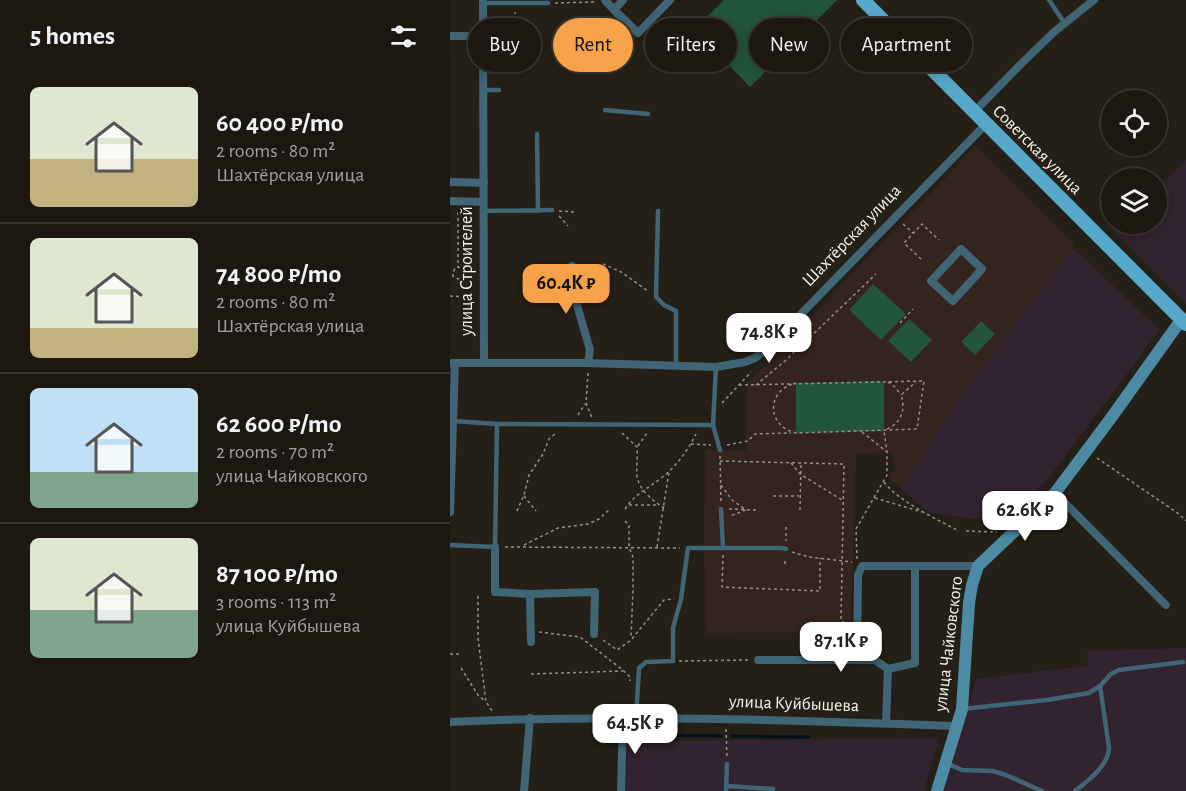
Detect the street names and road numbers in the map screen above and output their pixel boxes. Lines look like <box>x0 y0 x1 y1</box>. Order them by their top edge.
street label: Советская улица <box>989 102 1085 198</box>
street label: Шахтёрская улица <box>799 182 905 290</box>
street label: улица Строителей <box>458 206 476 337</box>
street label: улица Чайковского <box>932 575 966 714</box>
street label: улица Куйбышева <box>728 692 859 715</box>

